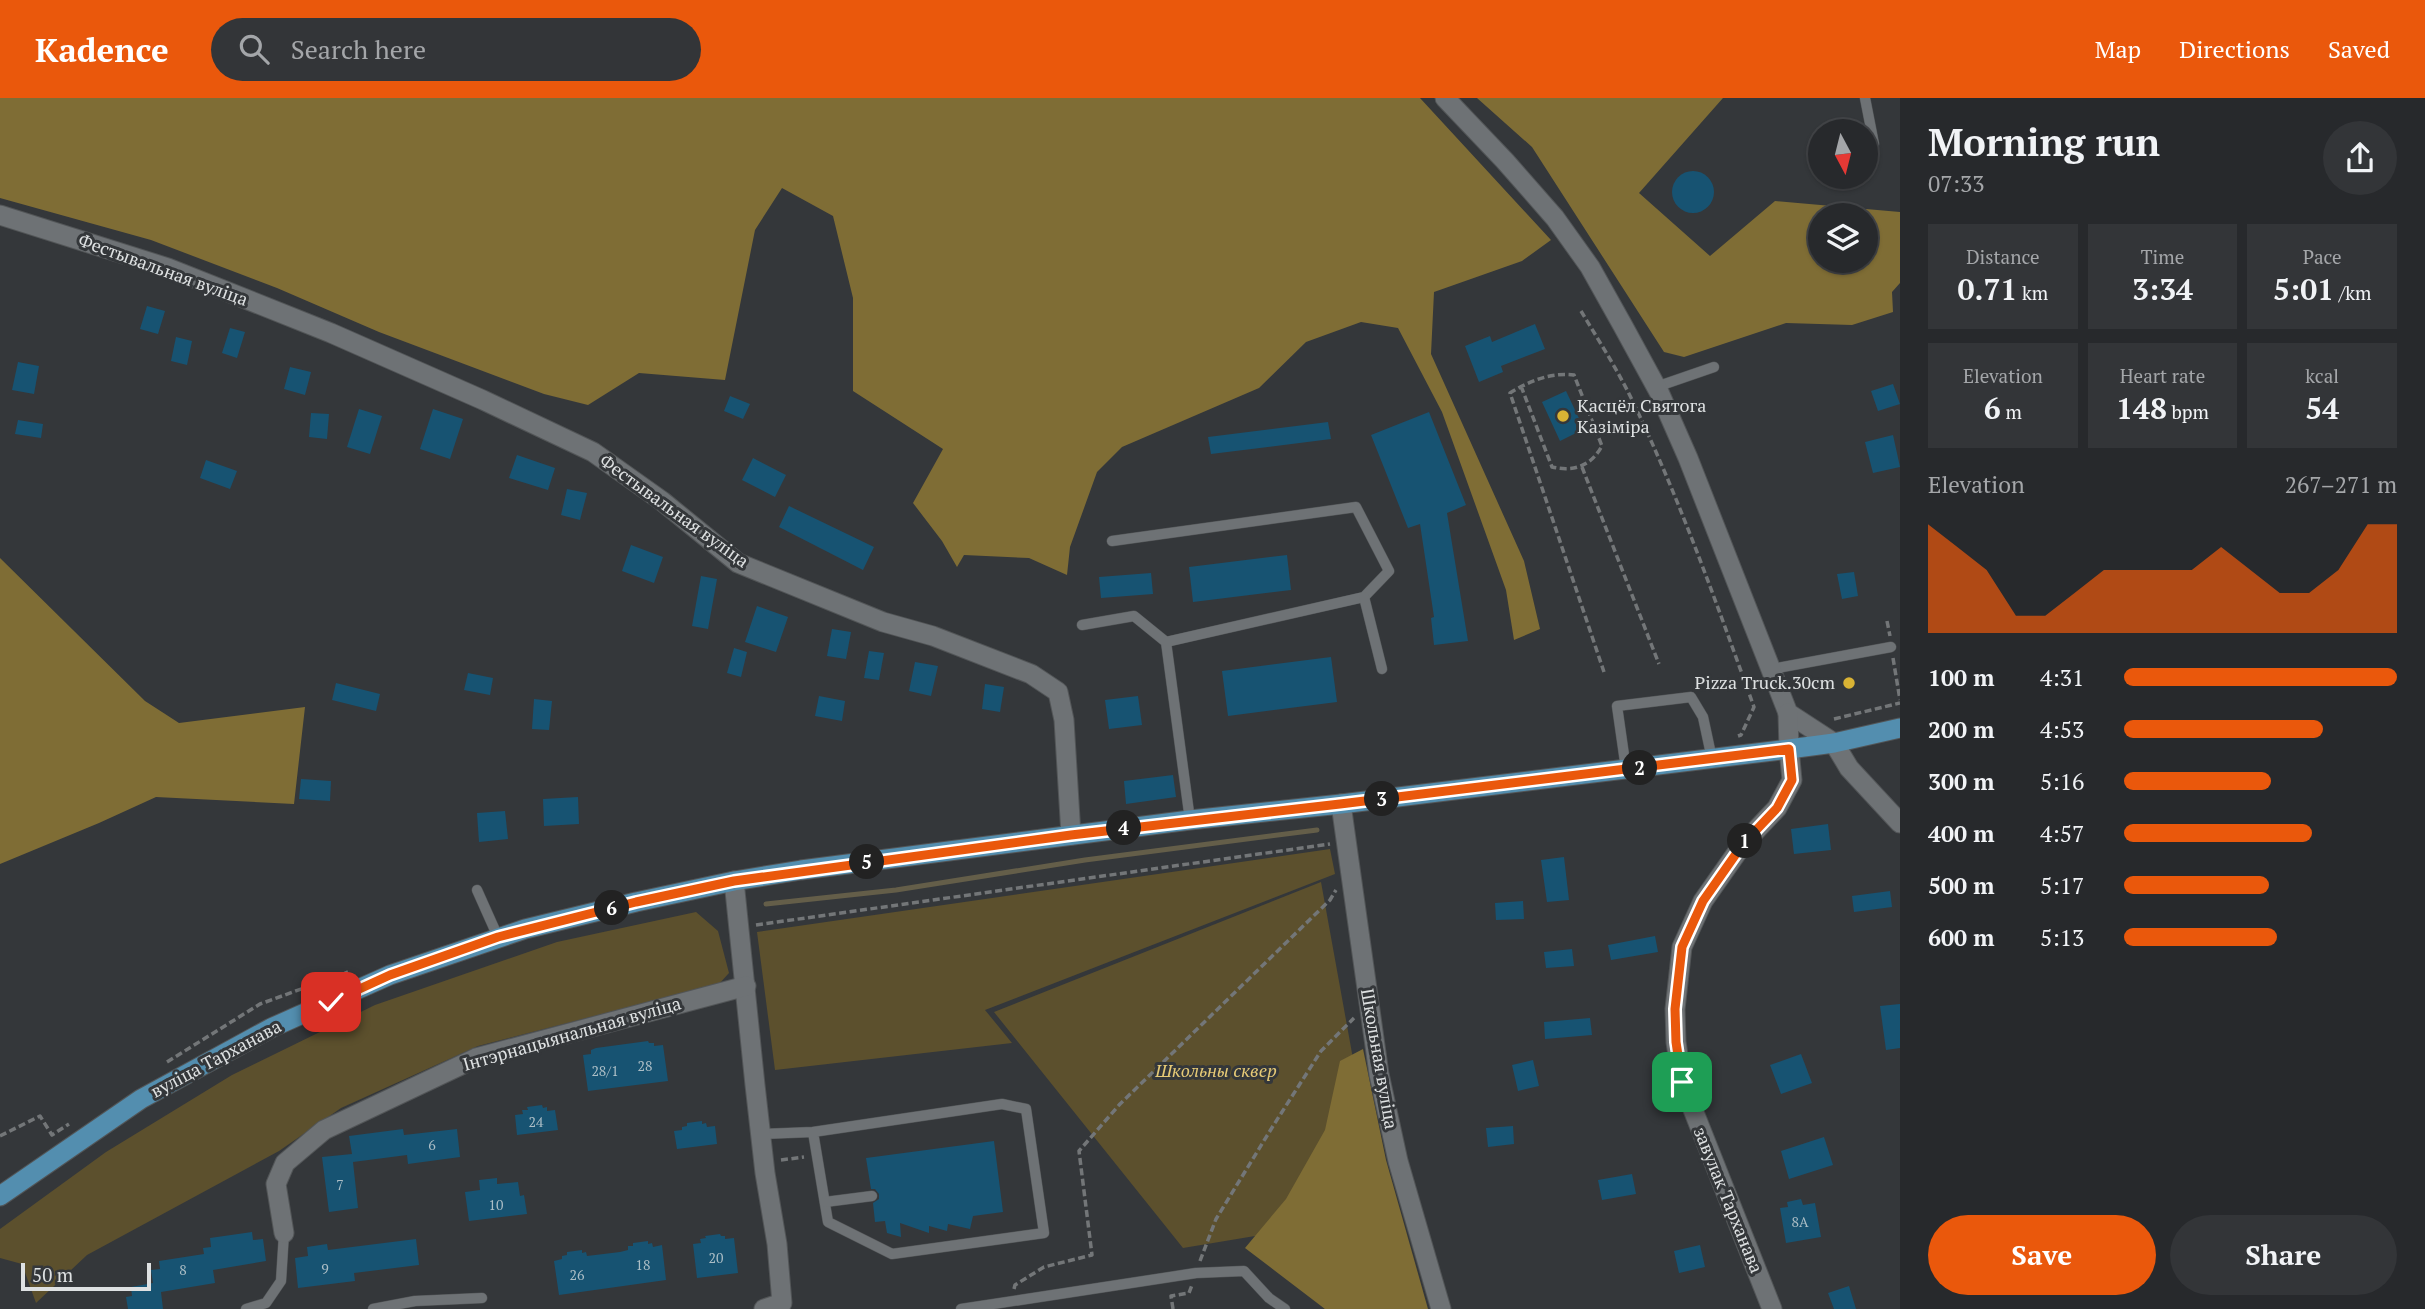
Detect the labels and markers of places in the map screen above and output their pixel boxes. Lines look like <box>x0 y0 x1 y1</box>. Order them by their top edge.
place label: Касцёл Святога Казіміра <box>1577 393 1706 438</box>
marker: Касцёл Святога Казіміра <box>1555 408 1571 424</box>
place label: Pizza Truck.30cm <box>1695 670 1835 694</box>
marker: Pizza Truck.30cm <box>1841 675 1857 691</box>
pin: 2 <box>1622 750 1658 786</box>
pin: 3 <box>1364 782 1400 816</box>
pin: 4 <box>1106 810 1142 846</box>
pin: 1 <box>1728 824 1762 858</box>
pin: 5 <box>850 844 884 880</box>
pin: 6 <box>594 890 630 926</box>
pin <box>301 972 361 1032</box>
pin <box>1652 1052 1712 1112</box>

